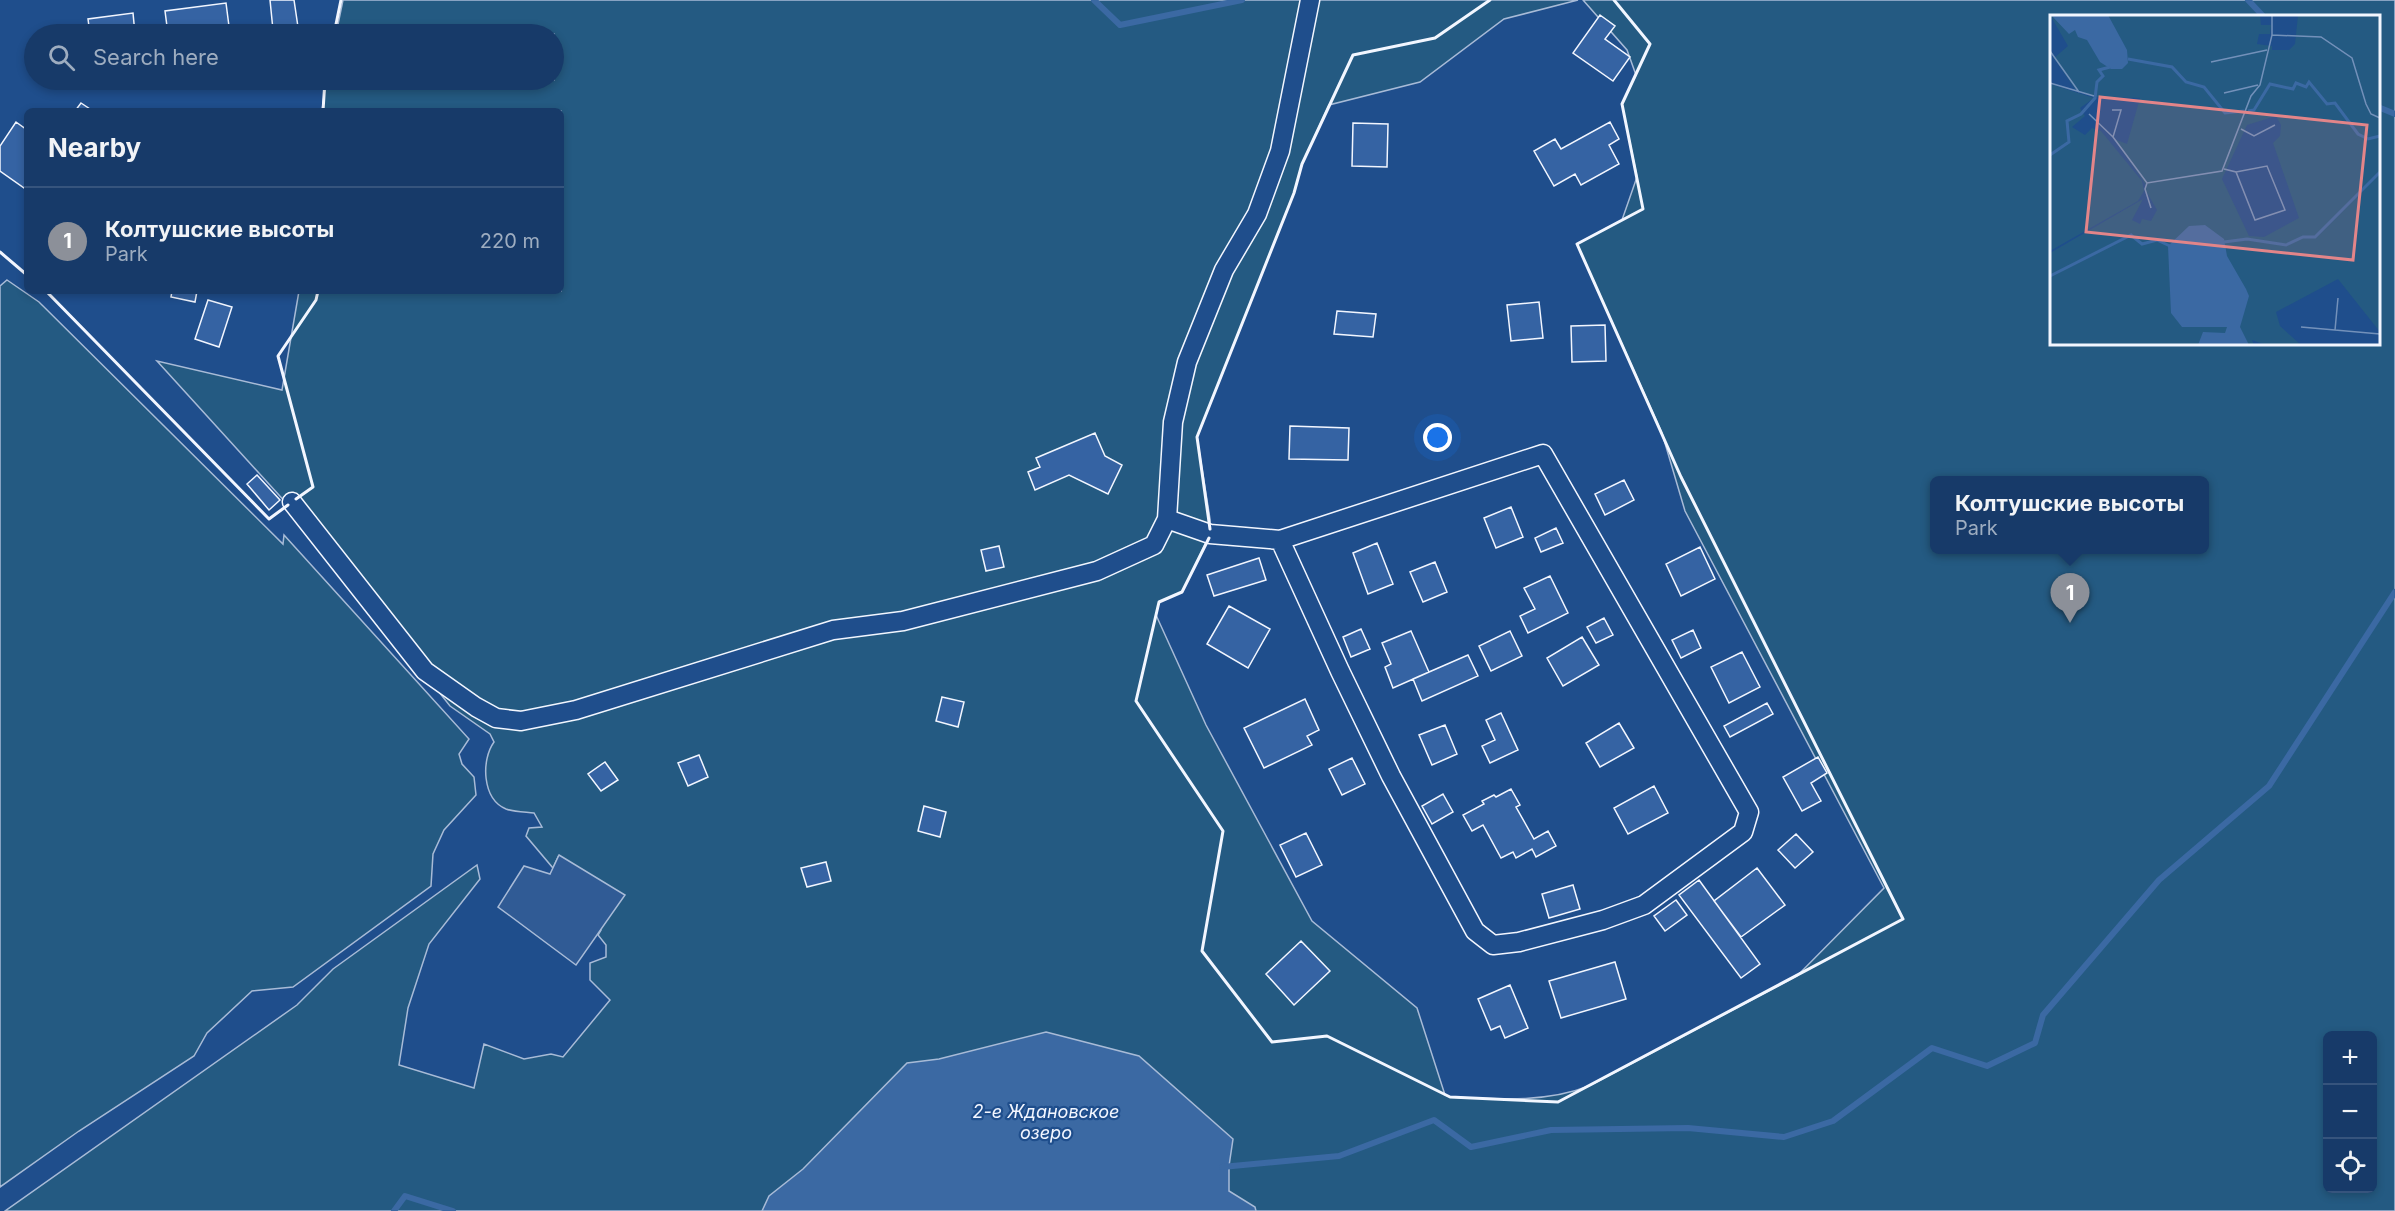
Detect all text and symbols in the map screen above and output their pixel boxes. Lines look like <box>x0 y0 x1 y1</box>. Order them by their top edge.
inset map <box>2050 15 2380 345</box>
search box <box>24 24 564 90</box>
icon: search <box>45 41 78 74</box>
text: Search here <box>93 44 219 70</box>
text: Nearby <box>48 132 141 163</box>
text: Колтушские высоты <box>105 216 334 242</box>
text: 1 <box>63 229 72 253</box>
text: 220 m <box>480 229 540 253</box>
text: Park <box>105 242 148 266</box>
your location <box>1423 423 1452 452</box>
popup <box>1930 476 2209 554</box>
text: Колтушские высоты <box>1955 490 2184 516</box>
text: Park <box>1955 516 1998 540</box>
pin: 1 <box>2050 574 2090 623</box>
map controls <box>2323 1031 2377 1193</box>
button: + <box>2323 1031 2377 1085</box>
button: − <box>2323 1085 2377 1139</box>
water label: 2-е Ждановское озеро <box>973 1101 1119 1143</box>
button: locate <box>2323 1139 2377 1193</box>

